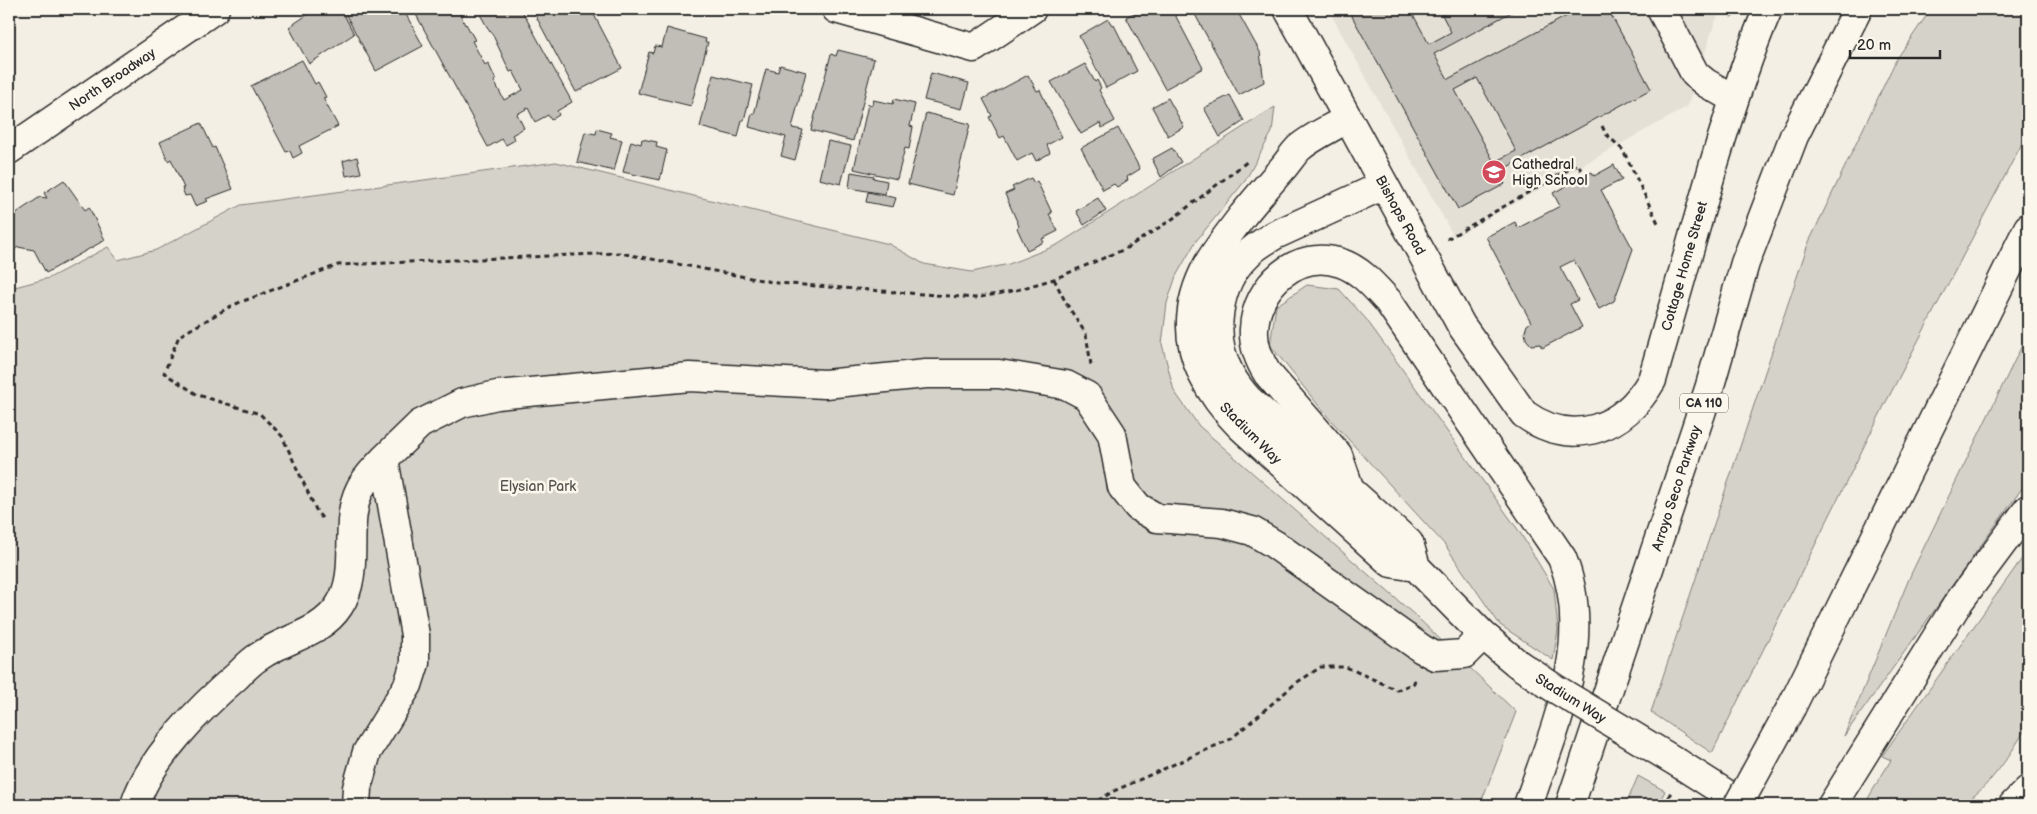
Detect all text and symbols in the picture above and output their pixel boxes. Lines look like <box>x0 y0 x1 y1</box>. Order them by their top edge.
scale bar <box>1850 28 1940 60</box>
text: 20 m <box>1857 36 1891 55</box>
street label: North Broadway <box>66 44 159 115</box>
place label: Cathedral High School <box>1512 156 1588 189</box>
school or university icon: Cathedral High School <box>1481 159 1507 185</box>
street label: Bishops Road <box>1372 173 1429 258</box>
street label: Cottage Home Street <box>1658 199 1711 333</box>
road number: CA 110 <box>1680 393 1728 412</box>
street label: Stadium Way <box>1216 399 1286 468</box>
street label: Arroyo Seco Parkway <box>1648 423 1705 553</box>
park label: Elysian Park <box>500 478 576 495</box>
street label: Stadium Way <box>1532 670 1610 727</box>

